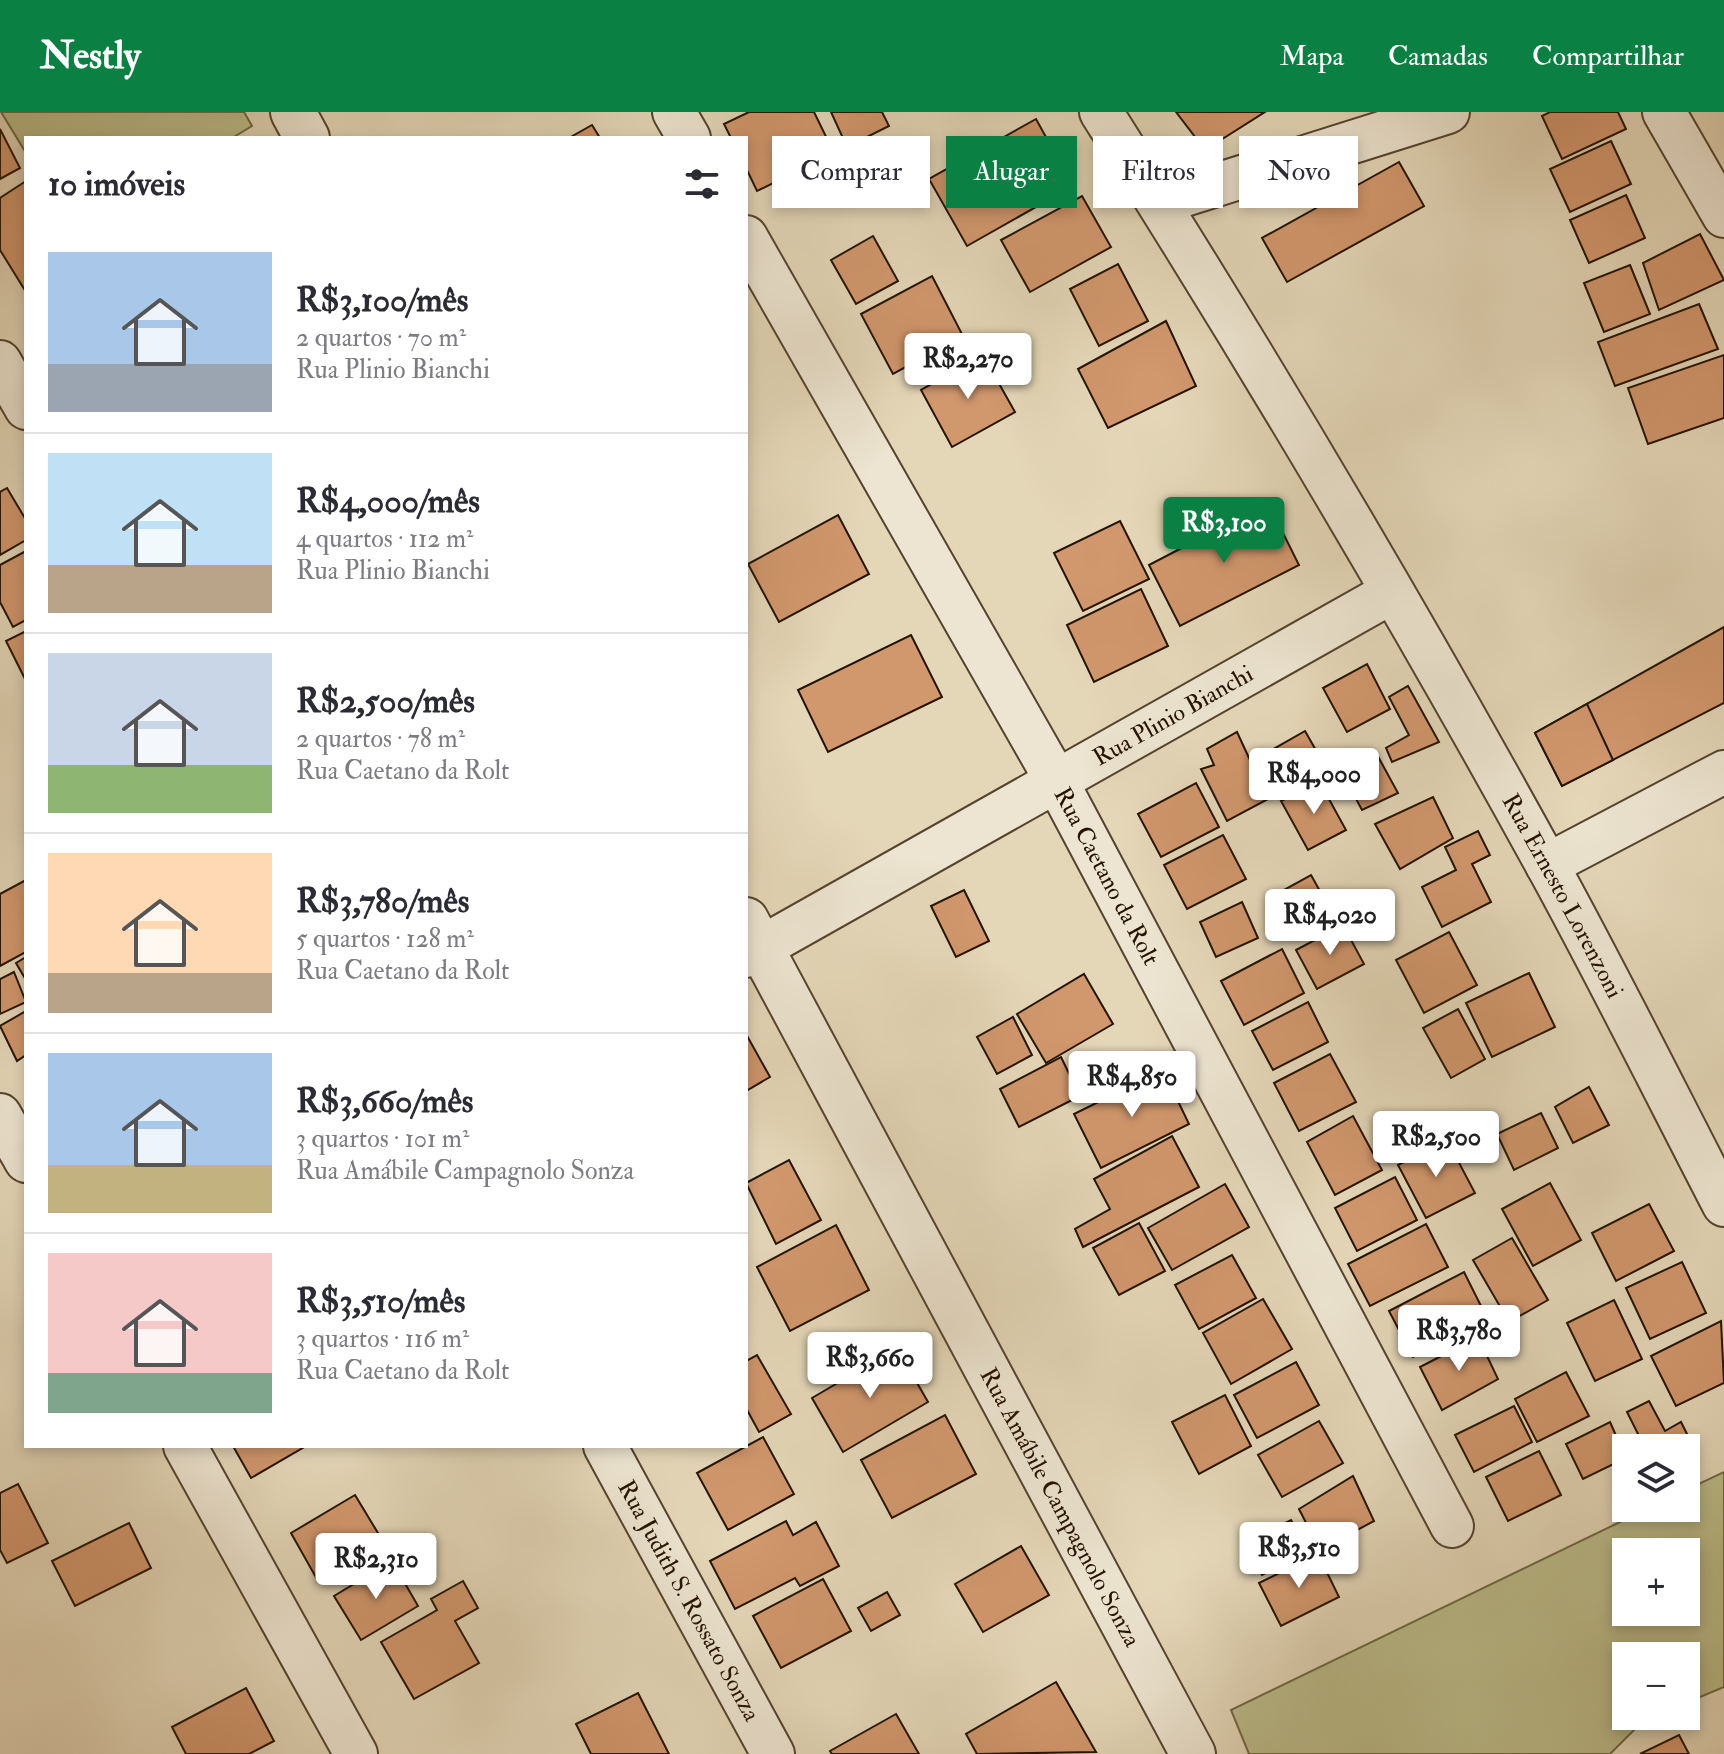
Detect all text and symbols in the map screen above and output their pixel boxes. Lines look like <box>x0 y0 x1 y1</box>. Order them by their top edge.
text: Nestly <box>40 32 141 80</box>
text: Mapa <box>1280 39 1344 74</box>
text: Camadas <box>1388 39 1488 74</box>
text: Compartilhar <box>1532 39 1684 74</box>
chip: Comprar <box>772 136 930 208</box>
chip: Alugar <box>946 136 1077 208</box>
chip: Filtros <box>1093 136 1223 208</box>
chip: Novo <box>1239 136 1358 208</box>
icon: filters <box>680 162 724 206</box>
text: 10 imóveis <box>48 163 185 206</box>
text: R$3,100/mês <box>296 279 468 322</box>
icon: home <box>112 284 208 380</box>
text: 2 quartos · 70 m² <box>296 322 466 354</box>
pin: R$2,270 <box>894 333 1042 401</box>
text: R$2,270 <box>923 343 1013 375</box>
text: Rua Plinio Bianchi <box>296 354 490 386</box>
text: R$4,000/mês <box>296 480 480 523</box>
icon: home <box>112 485 208 581</box>
pin: R$3,100 <box>1150 497 1298 565</box>
text: R$3,100 <box>1181 507 1267 539</box>
text: 4 quartos · 112 m² <box>296 523 473 555</box>
text: Rua Plinio Bianchi <box>296 555 490 587</box>
street label: Rua Plinio Bianchi <box>1088 658 1259 773</box>
text: R$2,500/mês <box>296 680 475 723</box>
icon: home <box>112 685 208 781</box>
text: 2 quartos · 78 m² <box>296 723 465 755</box>
pin: R$4,000 <box>1240 748 1388 816</box>
text: Rua Caetano da Rolt <box>296 755 510 787</box>
text: R$4,000 <box>1267 758 1361 790</box>
street label: Rua Caetano da Rolt <box>1047 782 1167 971</box>
street label: Rua Ernesto Lorenzoni <box>1495 788 1630 1004</box>
text: R$3,780/mês <box>296 880 469 923</box>
icon: home <box>112 885 208 981</box>
pin: R$4,020 <box>1256 889 1404 957</box>
text: R$4,020 <box>1283 899 1377 931</box>
text: 5 quartos · 128 m² <box>296 923 474 955</box>
text: Rua Caetano da Rolt <box>296 955 510 987</box>
pin: R$4,850 <box>1058 1051 1206 1119</box>
text: R$4,850 <box>1087 1061 1177 1093</box>
text: R$3,660/mês <box>296 1080 473 1123</box>
icon: home <box>112 1085 208 1181</box>
pin: R$2,500 <box>1362 1111 1510 1179</box>
text: R$2,500 <box>1391 1121 1481 1153</box>
text: 3 quartos · 101 m² <box>296 1123 469 1155</box>
text: Rua Amábile Campagnolo Sonza <box>296 1155 634 1187</box>
text: R$3,510/mês <box>296 1280 465 1323</box>
icon: home <box>112 1285 208 1381</box>
pin: R$3,780 <box>1385 1305 1533 1373</box>
text: R$3,780 <box>1416 1315 1502 1347</box>
text: 3 quartos · 116 m² <box>296 1323 469 1355</box>
pin: R$3,660 <box>796 1332 944 1400</box>
text: R$3,660 <box>825 1342 915 1374</box>
text: Rua Caetano da Rolt <box>296 1355 510 1387</box>
street label: Rua Amábile Campagnolo Sonza <box>973 1362 1148 1653</box>
map controls <box>1612 1434 1700 1730</box>
button: layers <box>1612 1434 1700 1522</box>
street label: Rua Judith S. Rossato Sonza <box>611 1475 768 1728</box>
pin: R$3,510 <box>1225 1522 1373 1590</box>
text: R$3,510 <box>1258 1532 1340 1564</box>
pin: R$2,310 <box>302 1533 450 1601</box>
button: + <box>1612 1538 1700 1626</box>
text: R$2,310 <box>333 1543 419 1575</box>
button: − <box>1612 1642 1700 1730</box>

